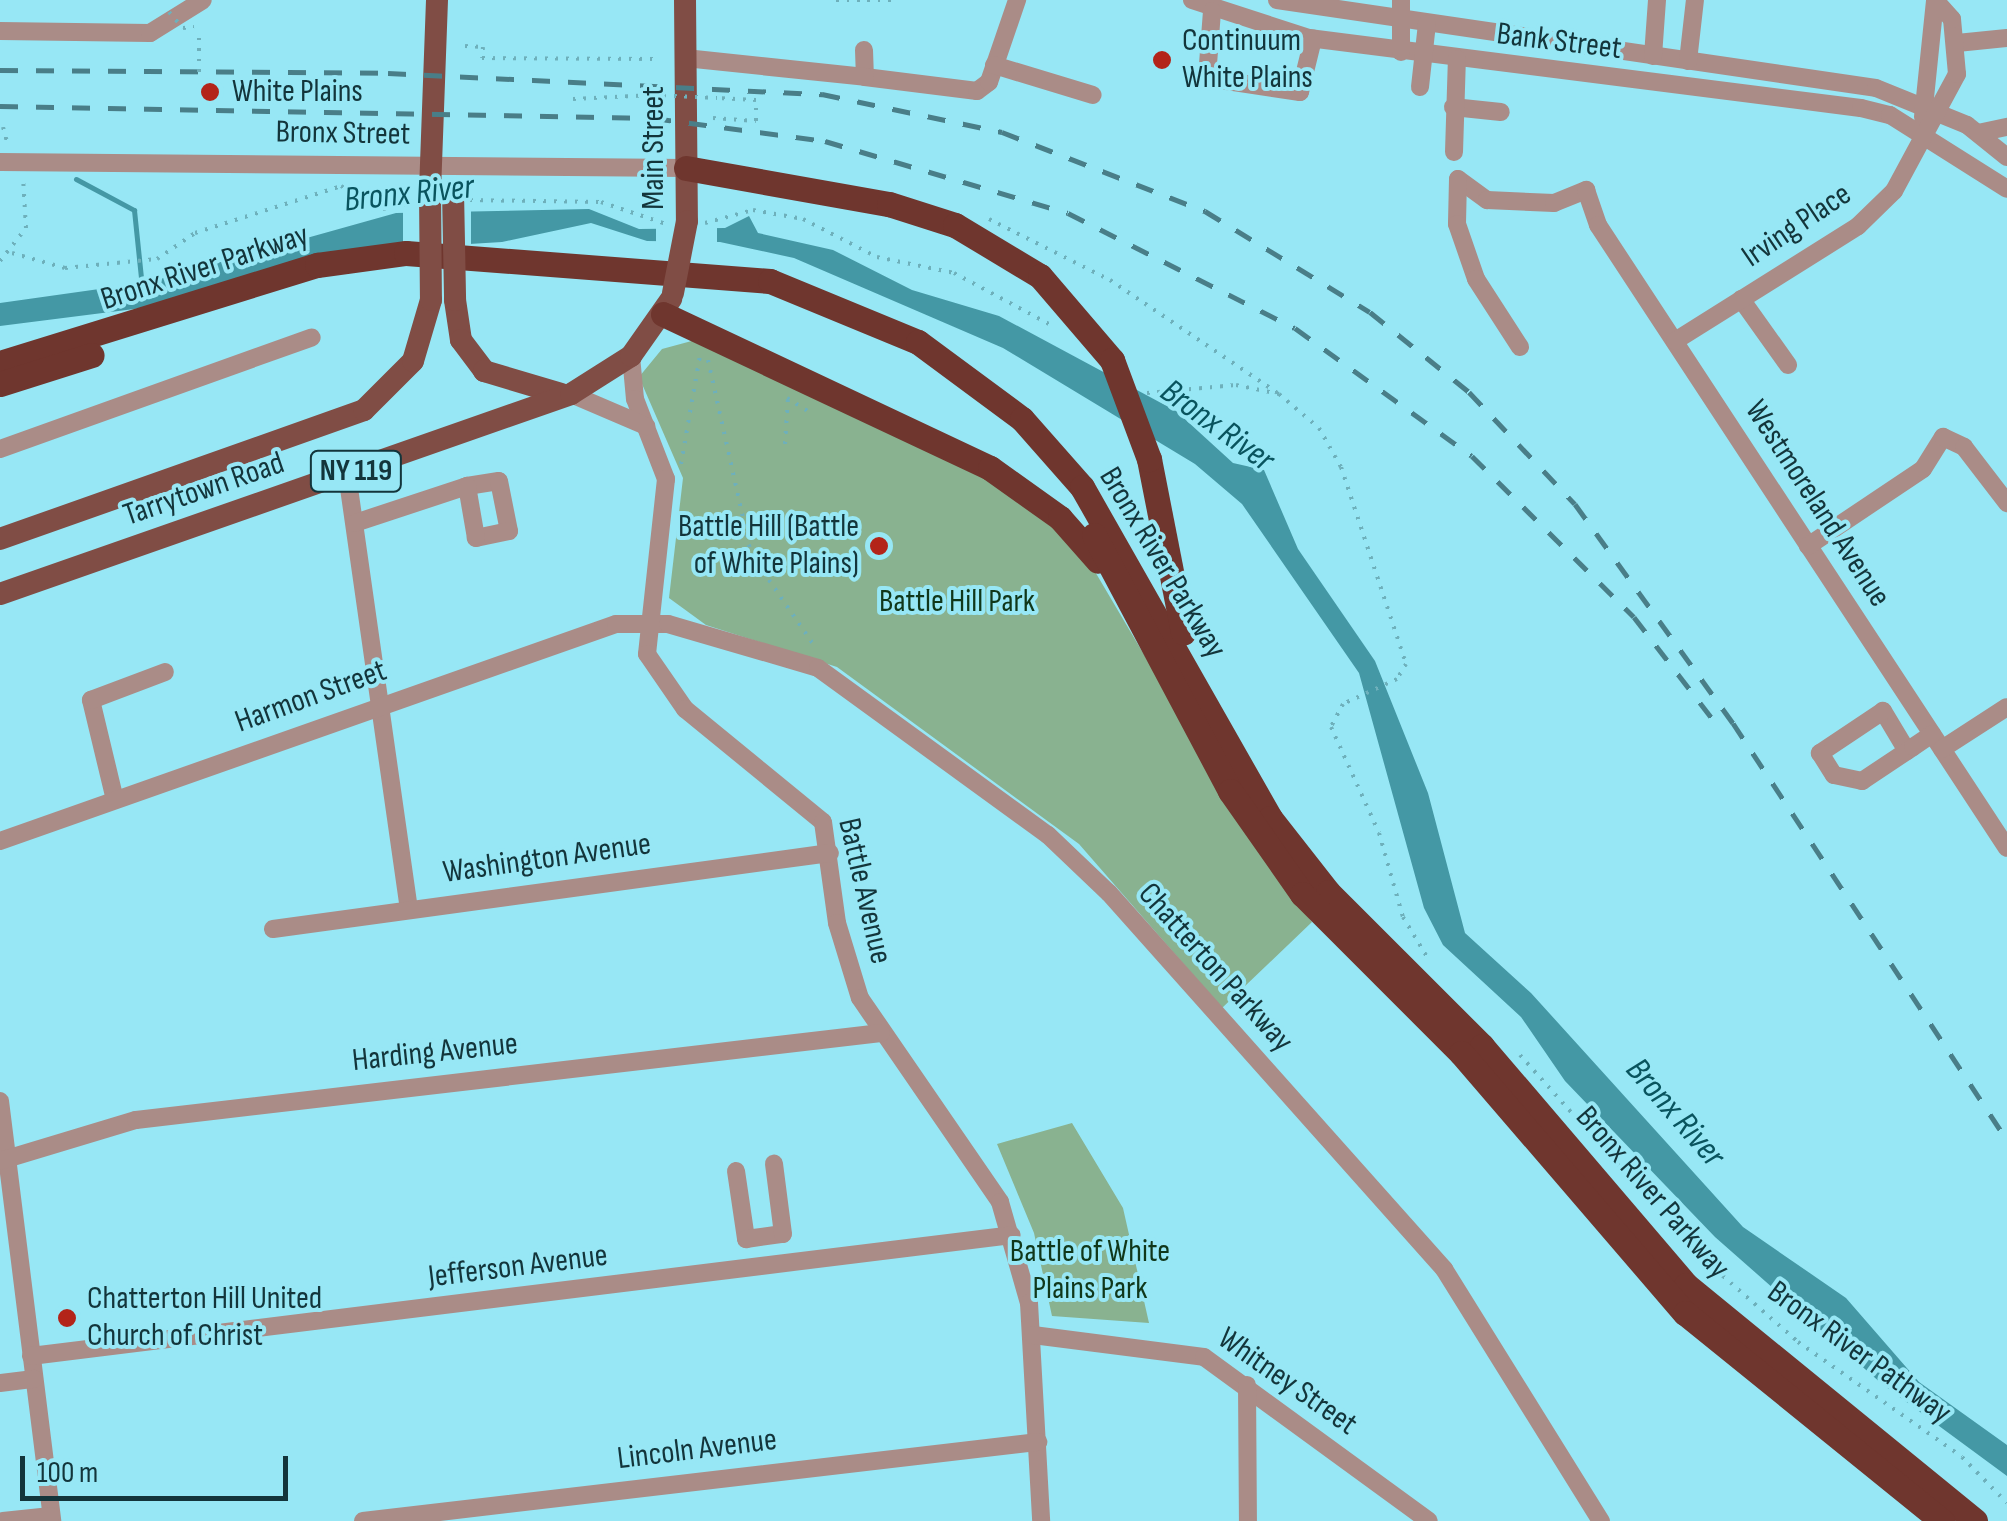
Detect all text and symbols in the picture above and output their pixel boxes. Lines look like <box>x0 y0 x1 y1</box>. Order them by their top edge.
street label: Bank Street <box>1495 15 1623 69</box>
place label: Continuum White Plains <box>1182 23 1313 98</box>
marker: Continuum White Plains <box>1151 49 1173 71</box>
place label: White Plains <box>232 73 363 111</box>
marker: White Plains <box>197 79 223 105</box>
street label: Main Street <box>635 86 673 210</box>
street label: Bronx Street <box>275 114 411 154</box>
water label: Bronx River <box>342 166 476 222</box>
street label: Irving Place <box>1735 176 1859 276</box>
street label: Bronx River Parkway <box>96 216 314 320</box>
water label: Bronx River <box>1152 371 1282 481</box>
street label: Westmoreland Avenue <box>1736 394 1898 614</box>
street label: Tarrytown Road <box>119 445 289 535</box>
road number: NY 119 <box>308 446 404 496</box>
street label: Bronx River Parkway <box>1090 461 1234 665</box>
place label: Battle Hill (Battle of White Plains) <box>678 509 859 584</box>
marker: Battle Hill (Battle of White Plains) <box>868 535 890 557</box>
park label: Battle Hill Park <box>879 583 1035 621</box>
street label: Harmon Street <box>230 652 392 742</box>
street label: Battle Avenue <box>829 814 899 968</box>
street label: Washington Avenue <box>441 825 653 893</box>
street label: Chatterton Parkway <box>1129 876 1301 1060</box>
street label: Harding Avenue <box>350 1025 520 1081</box>
water label: Bronx River <box>1616 1050 1734 1176</box>
street label: Bronx River Parkway <box>1567 1099 1737 1287</box>
park label: Battle of White Plains Park <box>1010 1234 1170 1309</box>
street label: Jefferson Avenue <box>426 1237 610 1297</box>
street label: Bronx River Pathway <box>1760 1273 1958 1433</box>
place label: Chatterton Hill United Church of Christ <box>87 1281 322 1356</box>
marker: Chatterton Hill United Church of Christ <box>56 1307 78 1329</box>
street label: Whitney Street <box>1210 1320 1364 1444</box>
street label: Lincoln Avenue <box>615 1421 779 1479</box>
scale bar <box>25 1436 292 1498</box>
text: 100 m <box>37 1455 98 1491</box>

